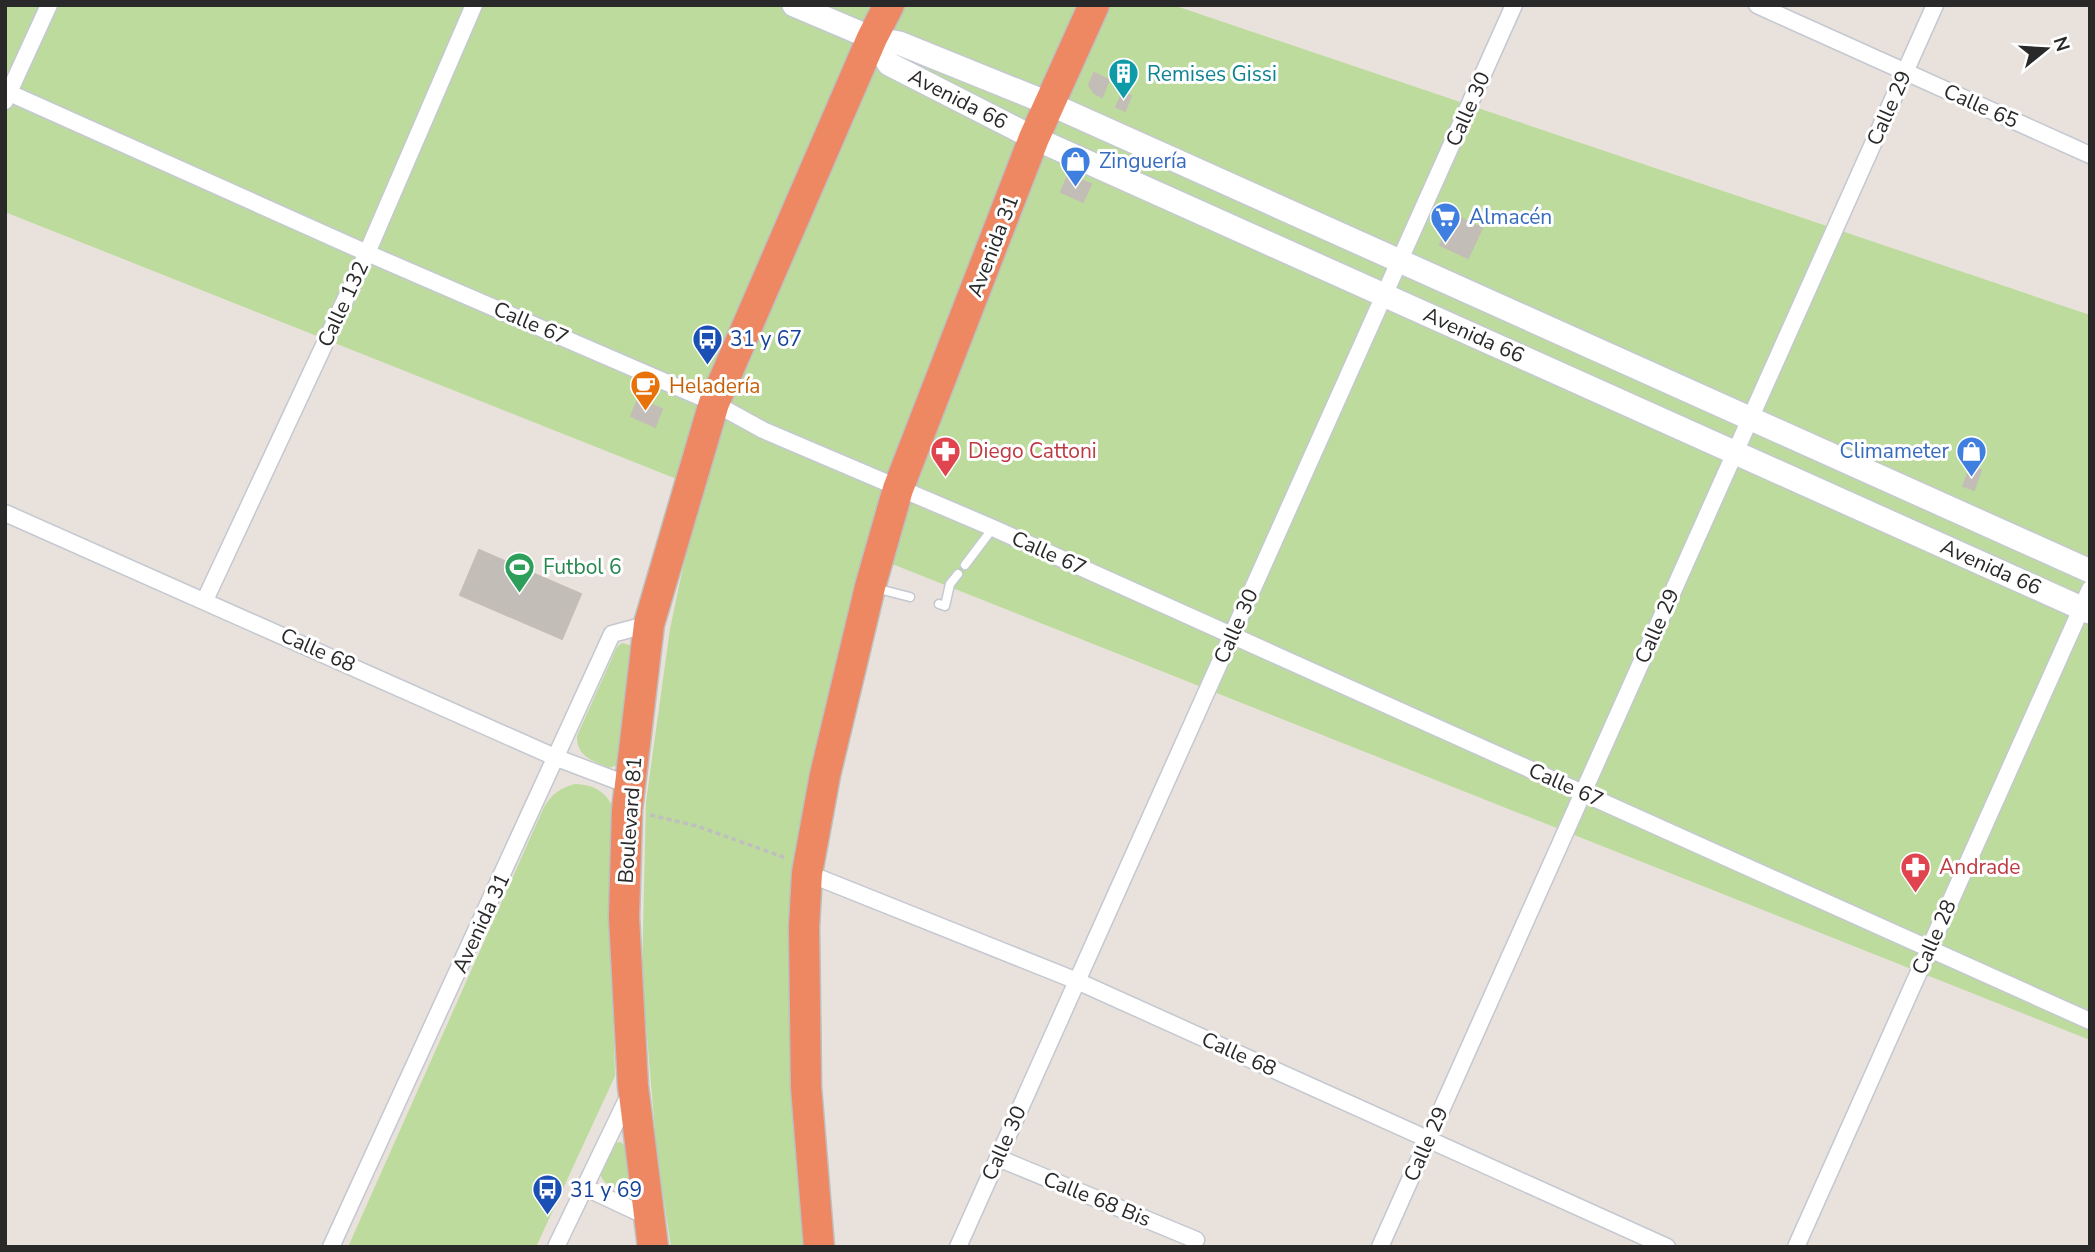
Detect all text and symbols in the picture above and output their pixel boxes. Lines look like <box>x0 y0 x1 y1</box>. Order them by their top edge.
north arrow <box>2011 14 2081 84</box>
text: N <box>2047 33 2076 55</box>
building icon: Remises Gissi <box>1107 57 1141 101</box>
place label: Remises Gissi <box>1147 60 1277 88</box>
street label: Avenida 66 <box>904 62 1012 136</box>
street label: Calle 29 <box>1860 66 1918 150</box>
street label: Calle 30 <box>1439 67 1497 151</box>
street label: Calle 65 <box>1939 77 2023 135</box>
shop icon: Zinguería <box>1059 144 1093 188</box>
place label: Zinguería <box>1099 147 1187 175</box>
street label: Avenida 31 <box>961 191 1025 301</box>
supermarket icon: Almacén <box>1429 200 1463 244</box>
place label: Almacén <box>1469 203 1552 231</box>
street label: Calle 132 <box>311 257 375 351</box>
street label: Calle 67 <box>489 295 573 351</box>
street label: Avenida 66 <box>1419 300 1529 370</box>
bus stop icon: 31 y 67 <box>690 322 724 366</box>
place label: 31 y 67 <box>730 325 802 353</box>
cafe icon: Heladería <box>629 369 663 413</box>
place label: Heladería <box>669 372 760 400</box>
pharmacy icon: Diego Cattoni <box>928 434 962 478</box>
shop icon: Climameter <box>1955 434 1989 478</box>
place label: Diego Cattoni <box>968 437 1097 465</box>
place label: Climameter <box>1840 437 1949 465</box>
street label: Calle 67 <box>1007 524 1091 582</box>
street label: Avenida 66 <box>1936 532 2046 602</box>
sports icon: Futbol 6 <box>503 550 537 594</box>
place label: Futbol 6 <box>543 553 622 581</box>
street label: Calle 30 <box>1207 584 1265 668</box>
street label: Calle 29 <box>1628 584 1686 668</box>
street label: Calle 68 <box>276 621 360 679</box>
street label: Boulevard 81 <box>612 756 648 884</box>
street label: Calle 67 <box>1524 756 1608 814</box>
pharmacy icon: Andrade <box>1899 850 1933 894</box>
place label: Andrade <box>1939 853 2020 881</box>
street label: Avenida 31 <box>446 868 516 978</box>
street label: Calle 28 <box>1905 895 1963 979</box>
street label: Calle 68 <box>1197 1025 1281 1083</box>
street label: Calle 30 <box>975 1101 1033 1185</box>
street label: Calle 29 <box>1397 1102 1455 1186</box>
street label: Calle 68 Bis <box>1039 1165 1155 1233</box>
bus stop icon: 31 y 69 <box>530 1173 564 1217</box>
place label: 31 y 69 <box>570 1176 642 1204</box>

